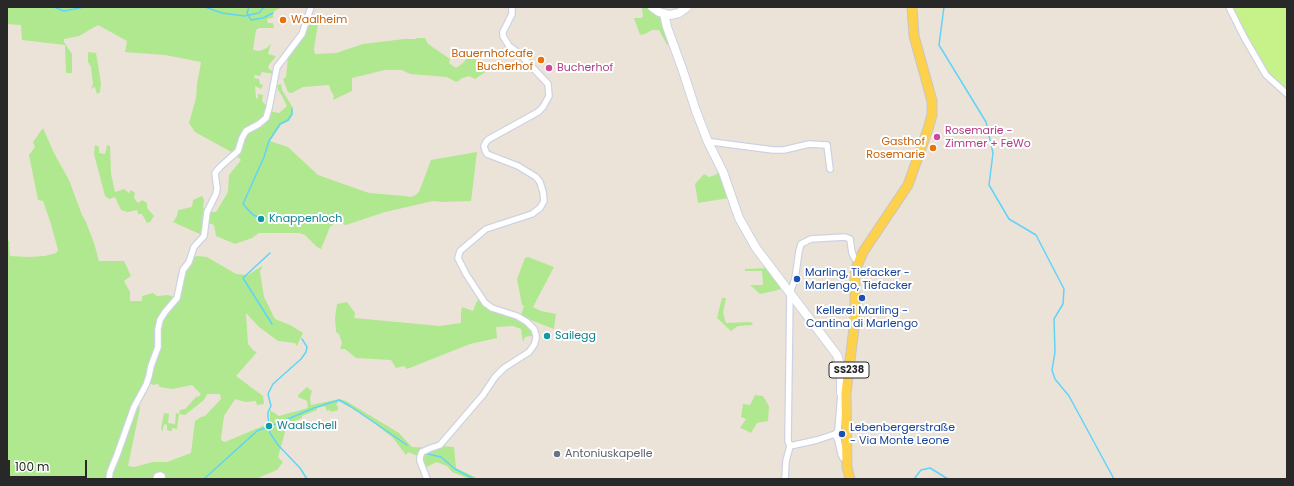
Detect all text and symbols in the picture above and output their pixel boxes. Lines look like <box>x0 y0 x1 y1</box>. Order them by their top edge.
place label: Waalheim <box>291 13 347 27</box>
marker: Waalheim <box>278 15 288 25</box>
place label: Bauernhofcafe Bucherhof <box>452 47 533 73</box>
marker: Bauernhofcafe Bucherhof <box>536 55 546 65</box>
place label: Bucherhof <box>557 61 613 75</box>
marker: Bucherhof <box>544 63 554 73</box>
place label: Rosemarie - Zimmer + FeWo <box>945 124 1031 150</box>
marker: Rosemarie - Zimmer + FeWo <box>932 132 942 142</box>
place label: Gasthof Rosemarie <box>866 135 925 161</box>
marker: Gasthof Rosemarie <box>928 143 938 153</box>
place label: Knappenloch <box>269 212 342 226</box>
marker: Knappenloch <box>256 214 266 224</box>
place label: Marling, Tiefacker - Marlengo, Tiefacker <box>805 266 912 292</box>
marker: Marling, Tiefacker - Marlengo, Tiefacker <box>792 274 802 284</box>
marker: Kellerei Marling - Cantina di Marlengo <box>857 293 867 303</box>
place label: Kellerei Marling - Cantina di Marlengo <box>806 304 918 330</box>
place label: Sailegg <box>555 329 596 343</box>
marker: Sailegg <box>542 331 552 341</box>
road number: SS238 <box>829 362 869 378</box>
place label: Waalschell <box>277 419 337 433</box>
marker: Waalschell <box>264 421 274 431</box>
place label: Lebenbergerstraße - Via Monte Leone <box>850 421 955 447</box>
marker: Lebenbergerstraße - Via Monte Leone <box>837 429 847 439</box>
place label: Antoniuskapelle <box>565 447 653 461</box>
marker: Antoniuskapelle <box>552 449 562 459</box>
scale bar <box>10 452 89 478</box>
text: 100 m <box>15 458 49 475</box>

